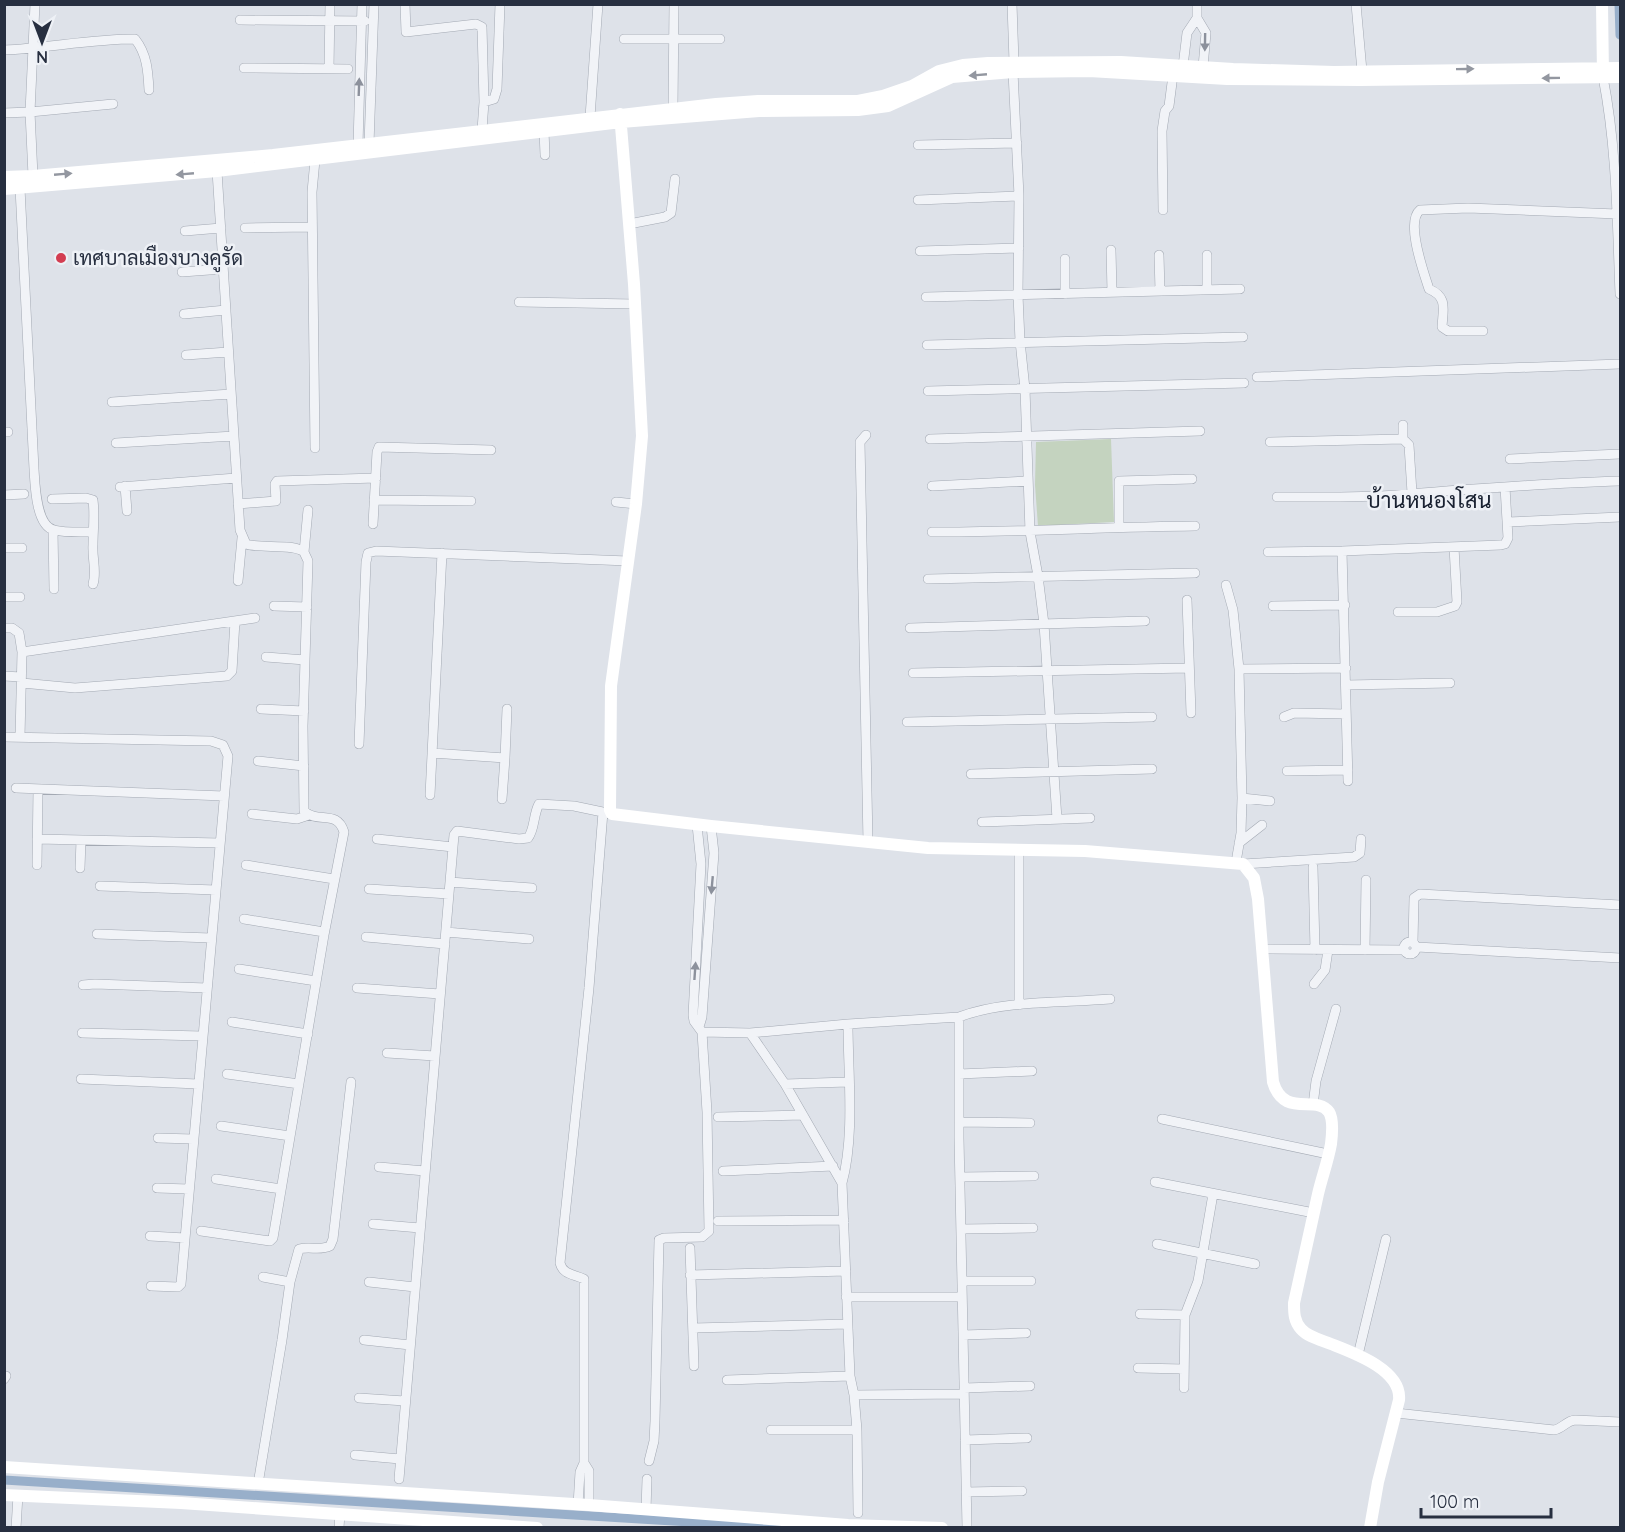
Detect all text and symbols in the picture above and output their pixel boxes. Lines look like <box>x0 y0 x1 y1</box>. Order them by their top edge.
north arrow <box>12 12 72 72</box>
one-way arrow <box>1200 32 1209 51</box>
text: N <box>36 47 48 67</box>
one-way arrow <box>1455 64 1474 74</box>
one-way arrow <box>969 70 988 80</box>
one-way arrow <box>1542 74 1561 83</box>
one-way arrow <box>355 77 364 96</box>
one-way arrow <box>53 169 72 179</box>
one-way arrow <box>175 169 194 179</box>
place label: เทศบาลเมืองบางคูรัด <box>73 244 243 273</box>
marker: เทศบาลเมืองบางคูรัด <box>54 251 68 265</box>
district label: บ้านหนองโสน <box>1367 486 1491 514</box>
one-way arrow <box>707 875 717 894</box>
one-way arrow <box>690 962 700 981</box>
scale bar <box>1421 1481 1552 1519</box>
text: 100 m <box>1430 1490 1479 1513</box>

